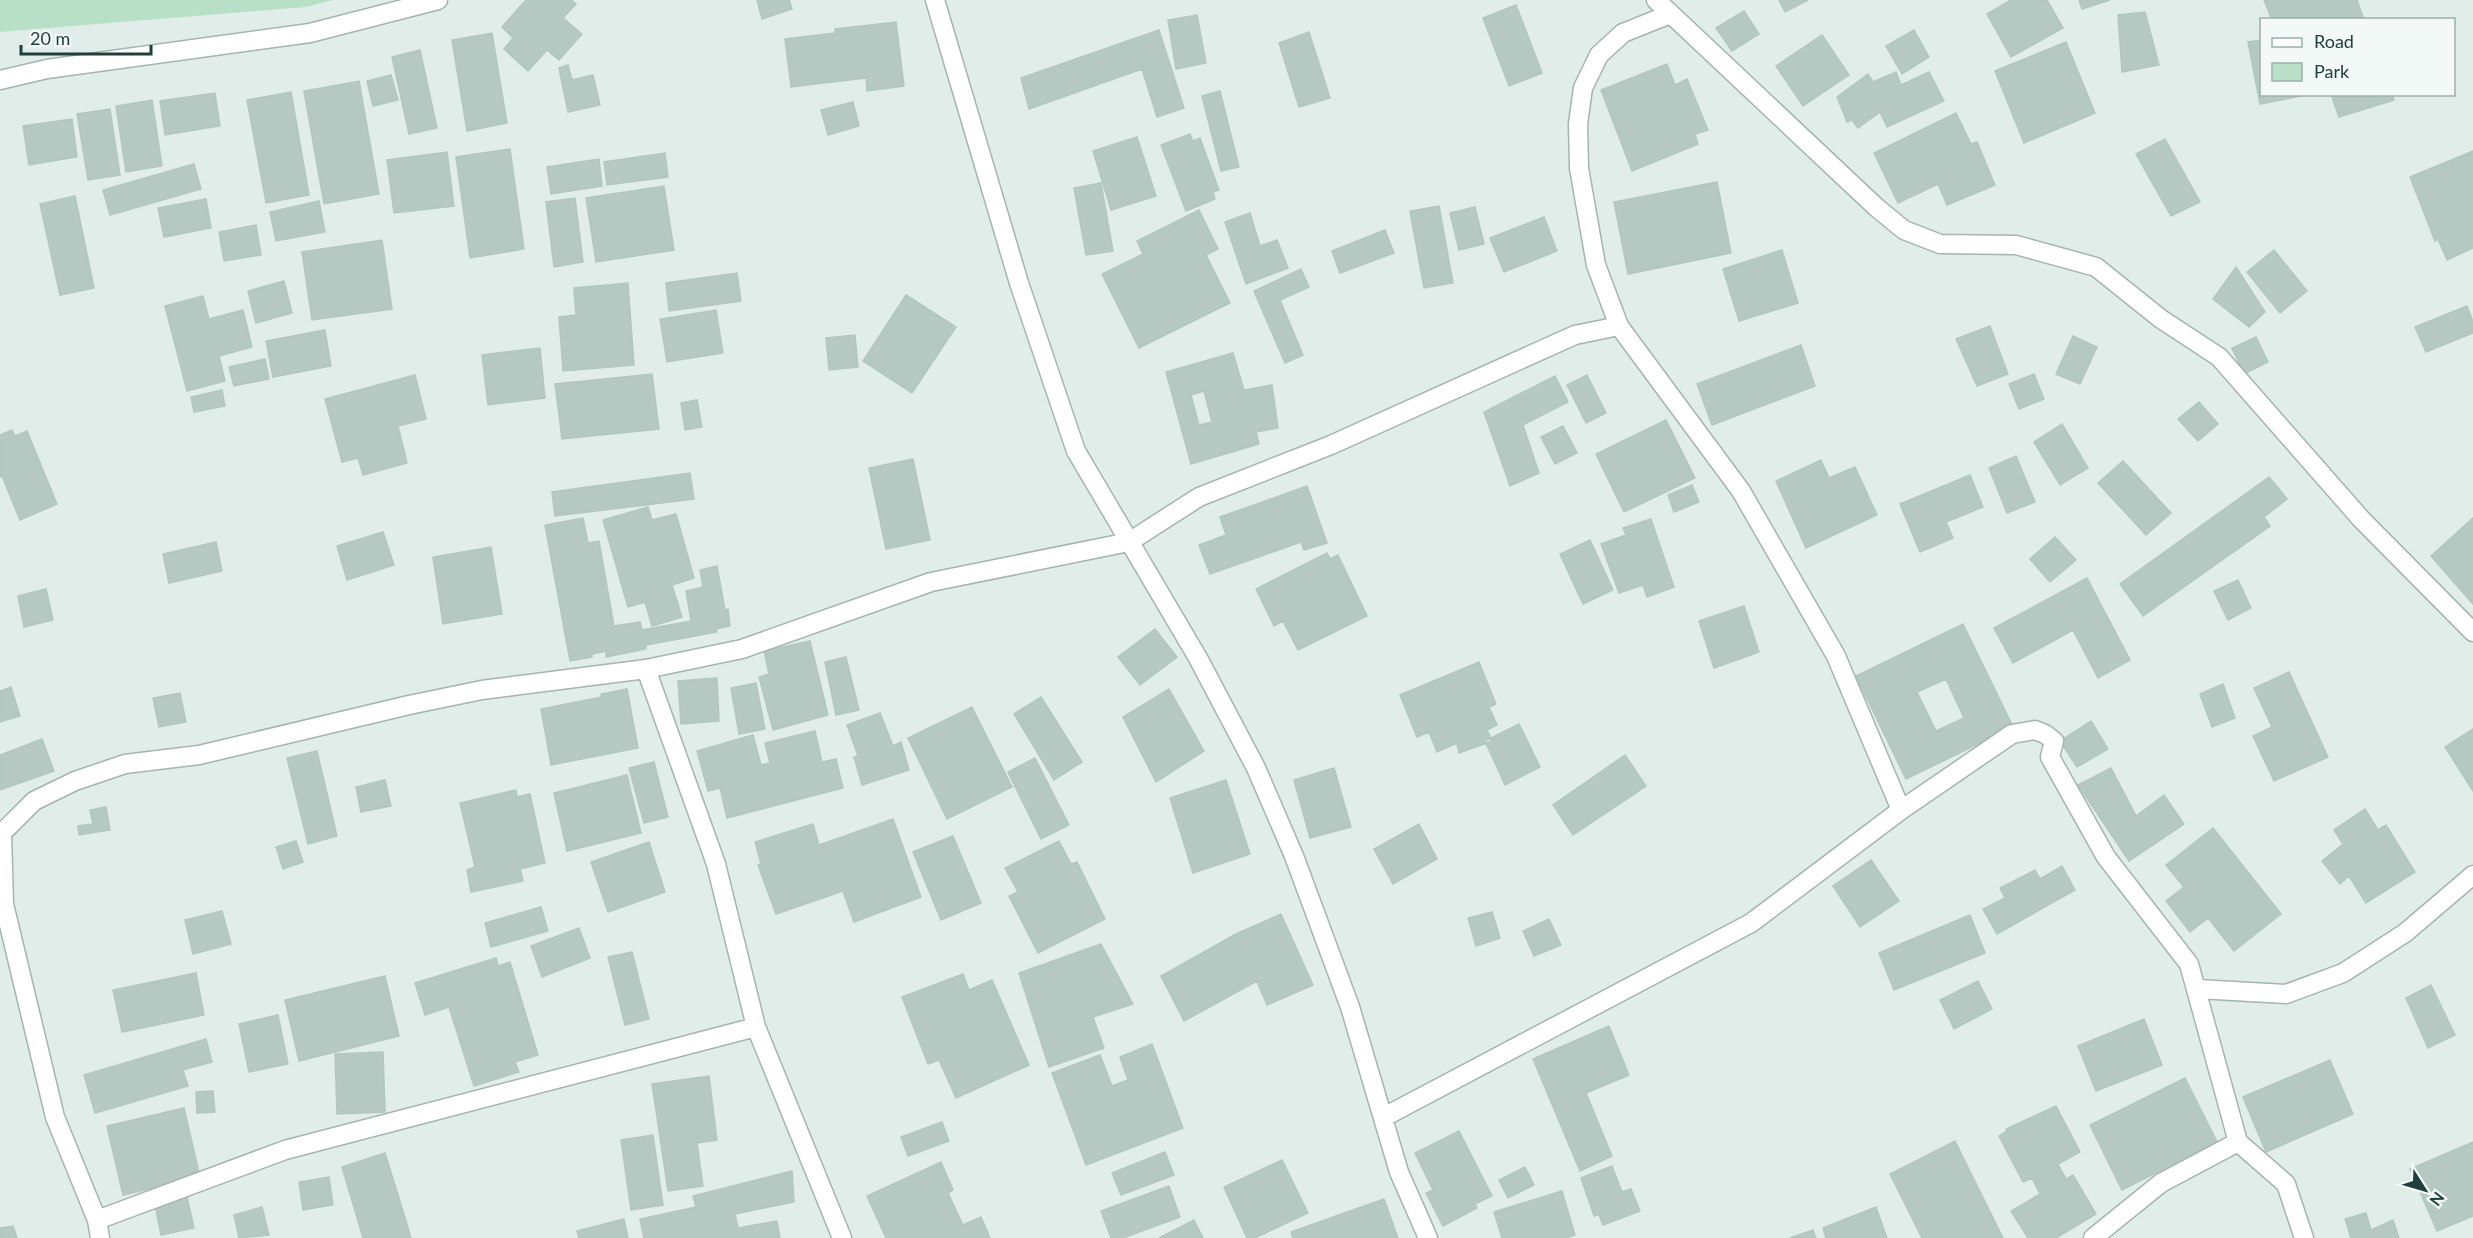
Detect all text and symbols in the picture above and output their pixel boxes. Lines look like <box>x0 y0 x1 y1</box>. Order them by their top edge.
scale bar <box>21 18 152 56</box>
legend <box>2260 18 2455 96</box>
text: 20 m <box>30 27 70 49</box>
text: Road <box>2314 30 2354 52</box>
text: Park <box>2314 60 2350 82</box>
north arrow <box>2395 1160 2455 1220</box>
text: N <box>2426 1189 2449 1210</box>

